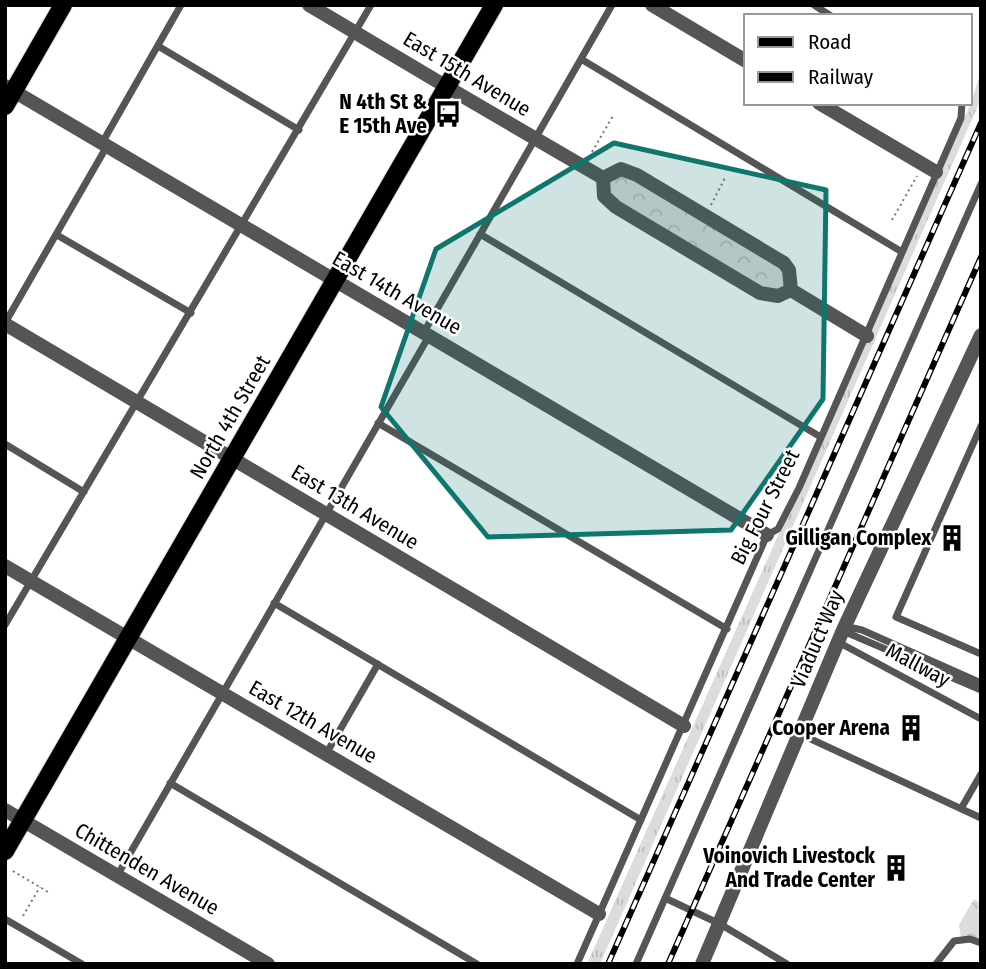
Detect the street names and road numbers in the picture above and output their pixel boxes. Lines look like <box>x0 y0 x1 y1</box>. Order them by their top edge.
street label: East 15th Avenue <box>399 26 535 122</box>
street label: East 14th Avenue <box>328 246 466 340</box>
street label: North 4th Street <box>184 350 276 484</box>
street label: Big Four Street <box>725 445 805 569</box>
street label: East 13th Avenue <box>287 459 423 555</box>
street label: Viaduct Way <box>785 586 849 692</box>
street label: Mallway <box>881 637 955 693</box>
street label: East 12th Avenue <box>244 675 382 769</box>
street label: Chittenden Avenue <box>70 817 224 921</box>

